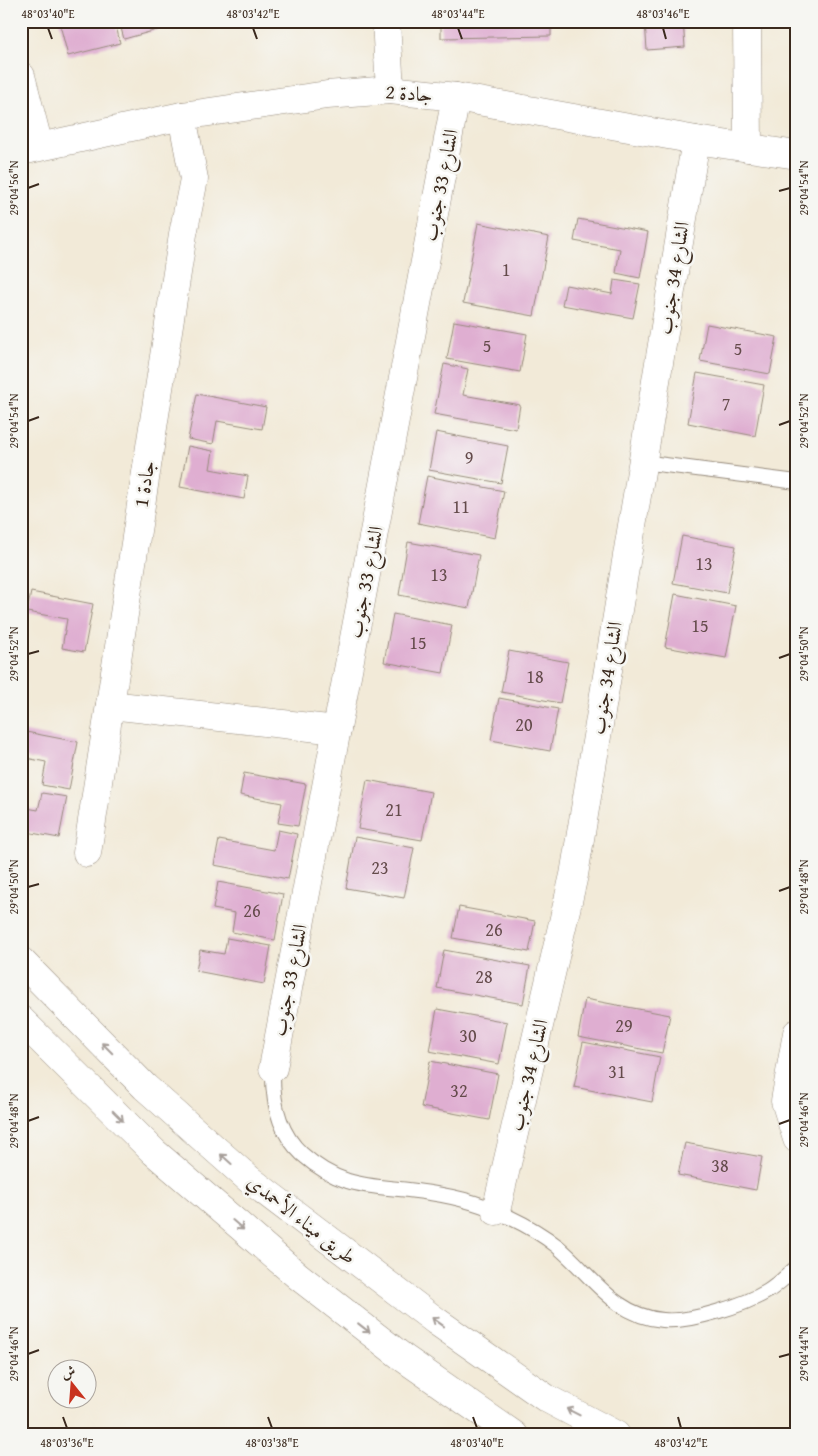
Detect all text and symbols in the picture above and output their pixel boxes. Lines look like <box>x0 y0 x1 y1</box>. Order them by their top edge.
text: 48°03'40"E <box>21 5 75 22</box>
text: 48°03'42"E <box>226 5 280 22</box>
text: 48°03'44"E <box>431 5 485 22</box>
text: 48°03'46"E <box>636 5 690 22</box>
street label: جادة 2 <box>385 76 434 109</box>
street label: الشارع 33 جنوب <box>414 126 469 244</box>
text: 29°04'56"N <box>5 160 22 216</box>
text: 29°04'54"N <box>795 160 812 216</box>
street label: الشارع 34 جنوب <box>649 219 700 337</box>
house number: 1 <box>502 256 510 283</box>
house number: 5 <box>483 332 491 359</box>
house number: 5 <box>734 335 742 362</box>
house number: 7 <box>722 390 730 417</box>
text: 29°04'54"N <box>5 393 22 449</box>
text: 29°04'52"N <box>795 393 812 449</box>
house number: 9 <box>465 444 473 471</box>
street label: جادة 1 <box>125 458 162 509</box>
house number: 11 <box>452 493 470 520</box>
street label: الشارع 33 جنوب <box>339 523 394 641</box>
house number: 13 <box>695 550 713 577</box>
house number: 13 <box>430 561 448 588</box>
house number: 15 <box>691 612 709 639</box>
street label: الشارع 34 جنوب <box>582 619 633 737</box>
text: 29°04'52"N <box>5 626 22 682</box>
text: 29°04'50"N <box>795 626 812 682</box>
house number: 15 <box>409 629 427 656</box>
house number: 18 <box>526 663 544 690</box>
house number: 20 <box>515 711 533 738</box>
house number: 21 <box>385 796 403 823</box>
house number: 23 <box>371 854 389 881</box>
text: 29°04'50"N <box>5 859 22 915</box>
text: 29°04'48"N <box>795 859 812 915</box>
house number: 26 <box>243 897 261 924</box>
house number: 26 <box>485 916 503 943</box>
street label: الشارع 33 جنوب <box>263 921 318 1039</box>
house number: 28 <box>475 963 493 990</box>
house number: 29 <box>615 1012 633 1039</box>
street label: الشارع 34 جنوب <box>501 1016 558 1135</box>
house number: 30 <box>459 1022 477 1049</box>
one-way arrow <box>101 1042 113 1054</box>
house number: 31 <box>608 1058 626 1085</box>
house number: 32 <box>450 1077 468 1104</box>
text: 29°04'46"N <box>795 1092 812 1148</box>
text: 29°04'48"N <box>5 1093 22 1149</box>
one-way arrow <box>111 1110 124 1122</box>
house number: 38 <box>711 1152 729 1179</box>
one-way arrow <box>219 1153 232 1165</box>
street label: طريق ميناء الأحمدي <box>240 1167 363 1272</box>
one-way arrow <box>232 1219 245 1230</box>
one-way arrow <box>431 1317 445 1327</box>
one-way arrow <box>357 1322 370 1333</box>
text: 29°04'46"N <box>5 1326 22 1382</box>
text: 29°04'44"N <box>795 1326 812 1382</box>
north arrow <box>48 1358 98 1408</box>
text: ش <box>59 1360 78 1383</box>
one-way arrow <box>565 1407 580 1417</box>
text: 48°03'36"E <box>40 1434 94 1451</box>
text: 48°03'38"E <box>245 1434 299 1451</box>
text: 48°03'40"E <box>450 1434 504 1451</box>
text: 48°03'42"E <box>654 1434 708 1451</box>

